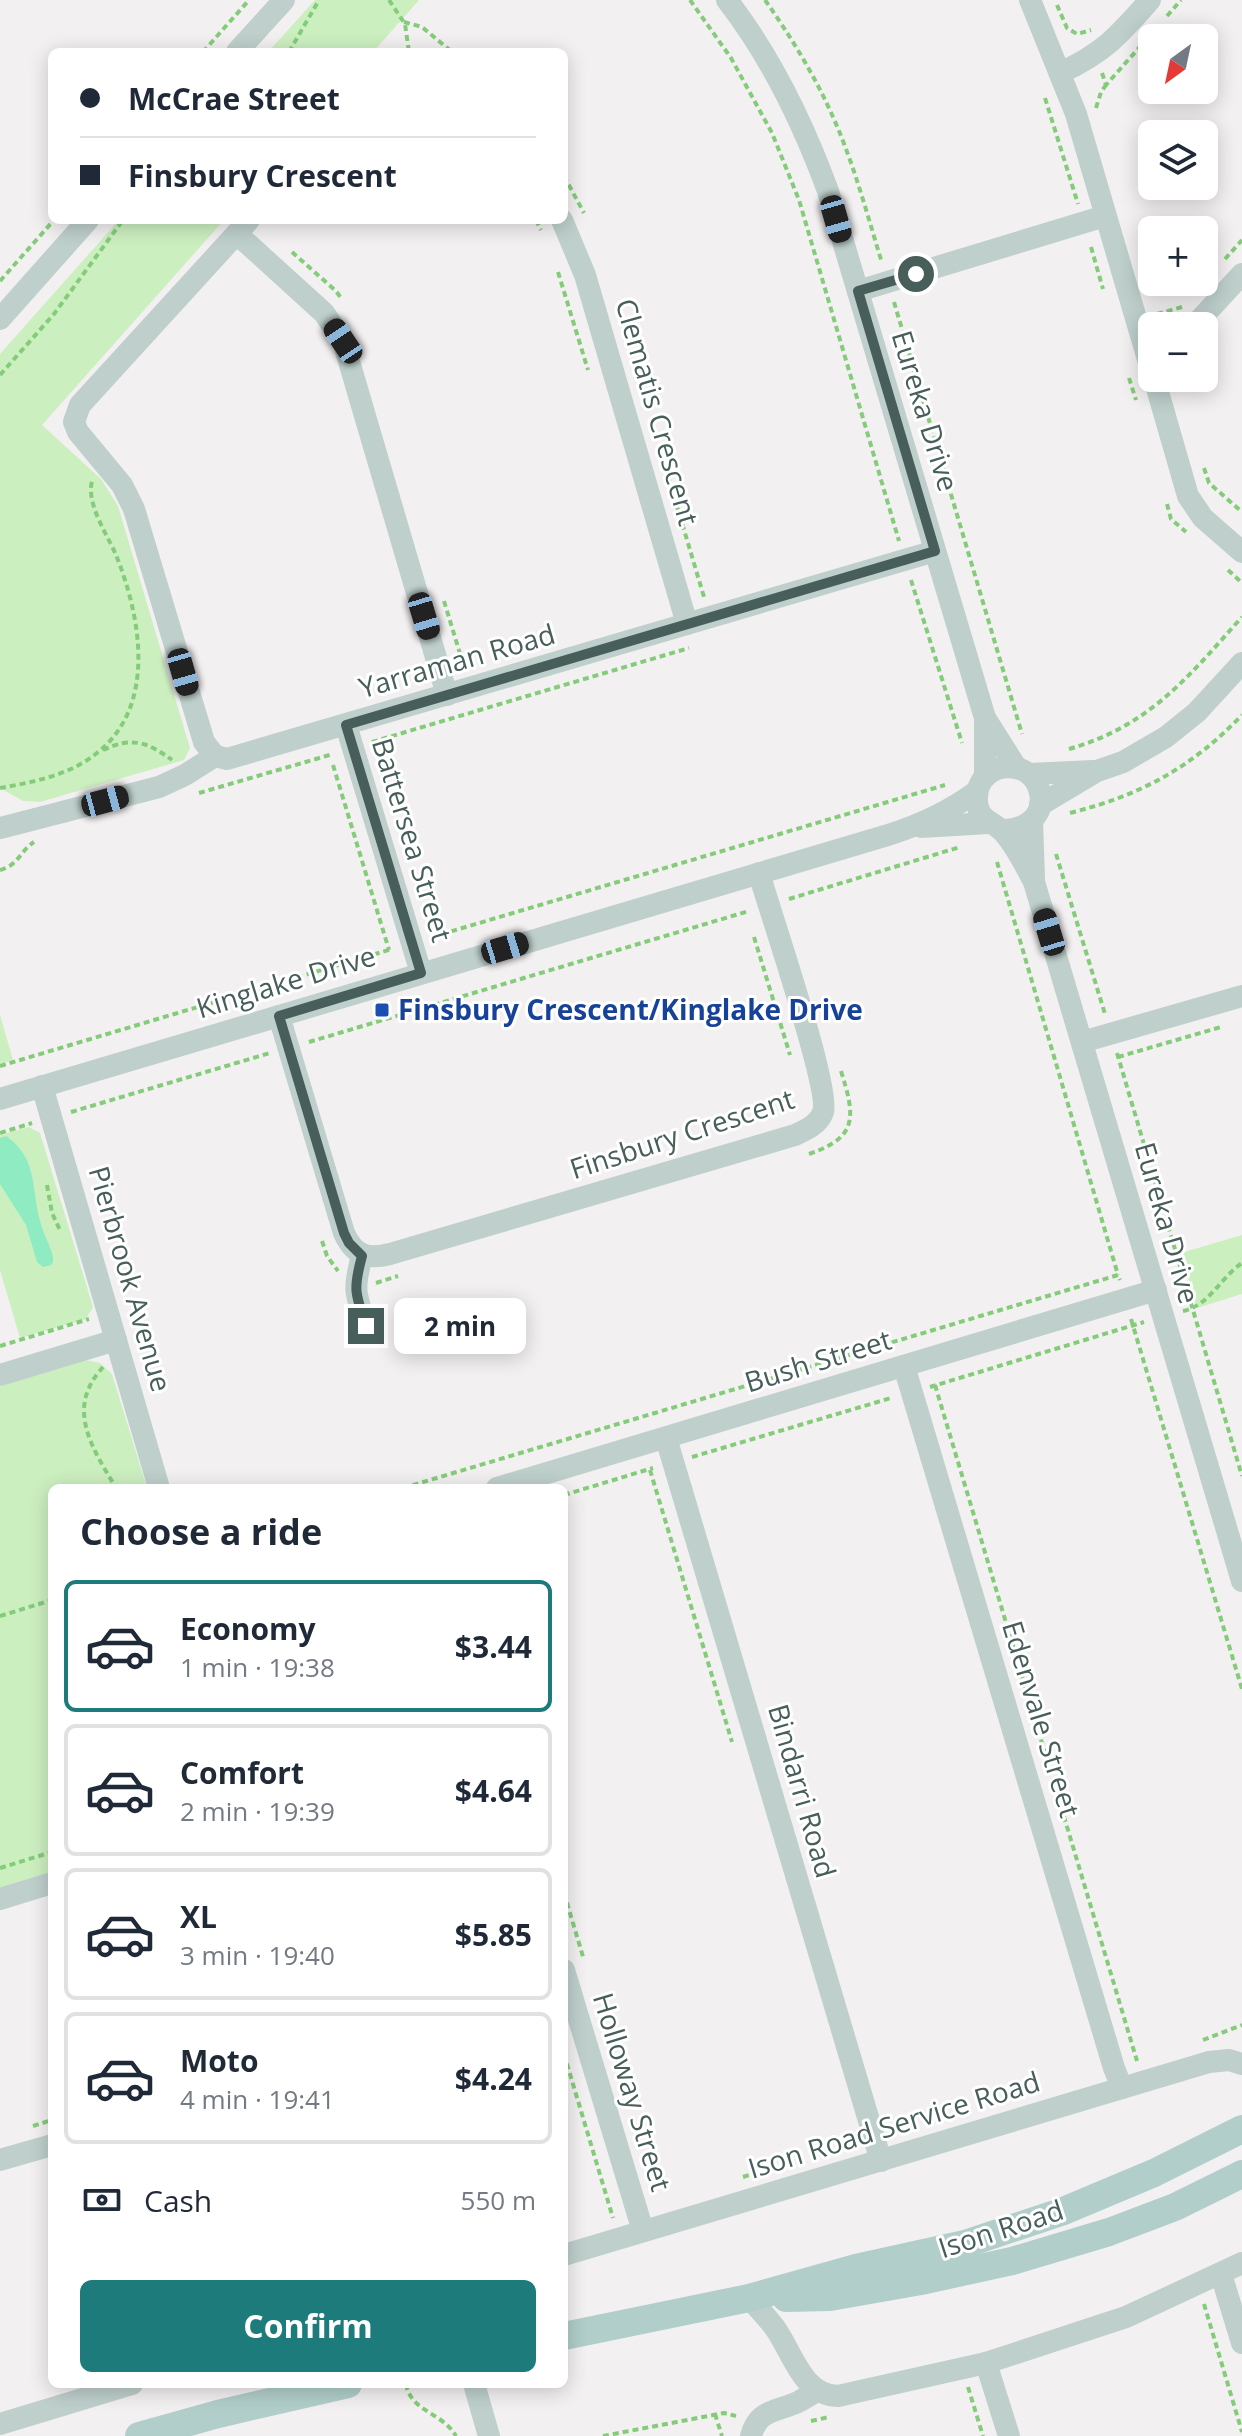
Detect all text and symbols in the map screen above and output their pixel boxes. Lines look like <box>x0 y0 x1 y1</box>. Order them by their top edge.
north arrow <box>1138 24 1218 104</box>
map controls <box>1138 24 1218 392</box>
text: McCrae Street <box>128 78 340 119</box>
button: layers <box>1138 120 1218 200</box>
text: Finsbury Crescent <box>128 155 397 196</box>
car <box>818 193 854 245</box>
button: + <box>1138 216 1218 296</box>
route start <box>898 256 934 292</box>
street label: Clematis Crescent <box>607 294 708 529</box>
button: − <box>1138 312 1218 392</box>
car <box>320 314 366 368</box>
street label: Eureka Drive <box>884 326 968 496</box>
car <box>406 590 442 642</box>
street label: Yarraman Road <box>354 614 559 706</box>
car <box>165 646 201 698</box>
street label: Battersea Street <box>364 733 462 946</box>
car <box>79 783 131 819</box>
car <box>1031 906 1067 958</box>
car <box>479 930 531 966</box>
street label: Kinglake Drive <box>191 936 380 1026</box>
place label: Finsbury Crescent/Kinglake Drive <box>398 990 863 1028</box>
marker: Finsbury Crescent/Kinglake Drive <box>373 1001 391 1019</box>
street label: Finsbury Crescent <box>565 1079 799 1187</box>
street label: Eureka Drive <box>1127 1138 1209 1308</box>
street label: Pierbrook Avenue <box>81 1162 181 1396</box>
callout: 2 min <box>394 1298 526 1354</box>
route end <box>348 1308 384 1344</box>
text: 2 min <box>424 1308 496 1344</box>
street label: Bush Street <box>740 1320 896 1400</box>
text: Choose a ride <box>80 1507 322 1556</box>
text: Economy <box>180 1608 316 1649</box>
icon: car <box>84 1610 156 1682</box>
street label: Edenvale Street <box>994 1616 1090 1822</box>
text: $3.44 <box>455 1626 532 1667</box>
text: 1 min · 19:38 <box>180 1649 335 1685</box>
street label: Bindarri Road <box>760 1699 846 1882</box>
text: Comfort <box>180 1752 304 1793</box>
icon: car <box>84 1754 156 1826</box>
text: $4.64 <box>455 1770 532 1811</box>
text: 2 min · 19:39 <box>180 1793 335 1829</box>
text: XL <box>180 1896 217 1937</box>
icon: car <box>84 1898 156 1970</box>
text: $5.85 <box>455 1914 532 1955</box>
text: 3 min · 19:40 <box>180 1937 335 1973</box>
street label: Holloway Street <box>585 1988 681 2195</box>
text: Moto <box>180 2040 258 2081</box>
icon: car <box>84 2042 156 2114</box>
text: $4.24 <box>455 2058 532 2099</box>
street label: Ison Road Service Road <box>743 2062 1044 2187</box>
text: 4 min · 19:41 <box>180 2081 335 2117</box>
icon: cash <box>80 2178 124 2222</box>
text: Cash <box>144 2180 212 2221</box>
text: 550 m <box>461 2182 536 2218</box>
street label: Ison Road <box>933 2190 1068 2266</box>
button: Confirm <box>80 2280 536 2372</box>

